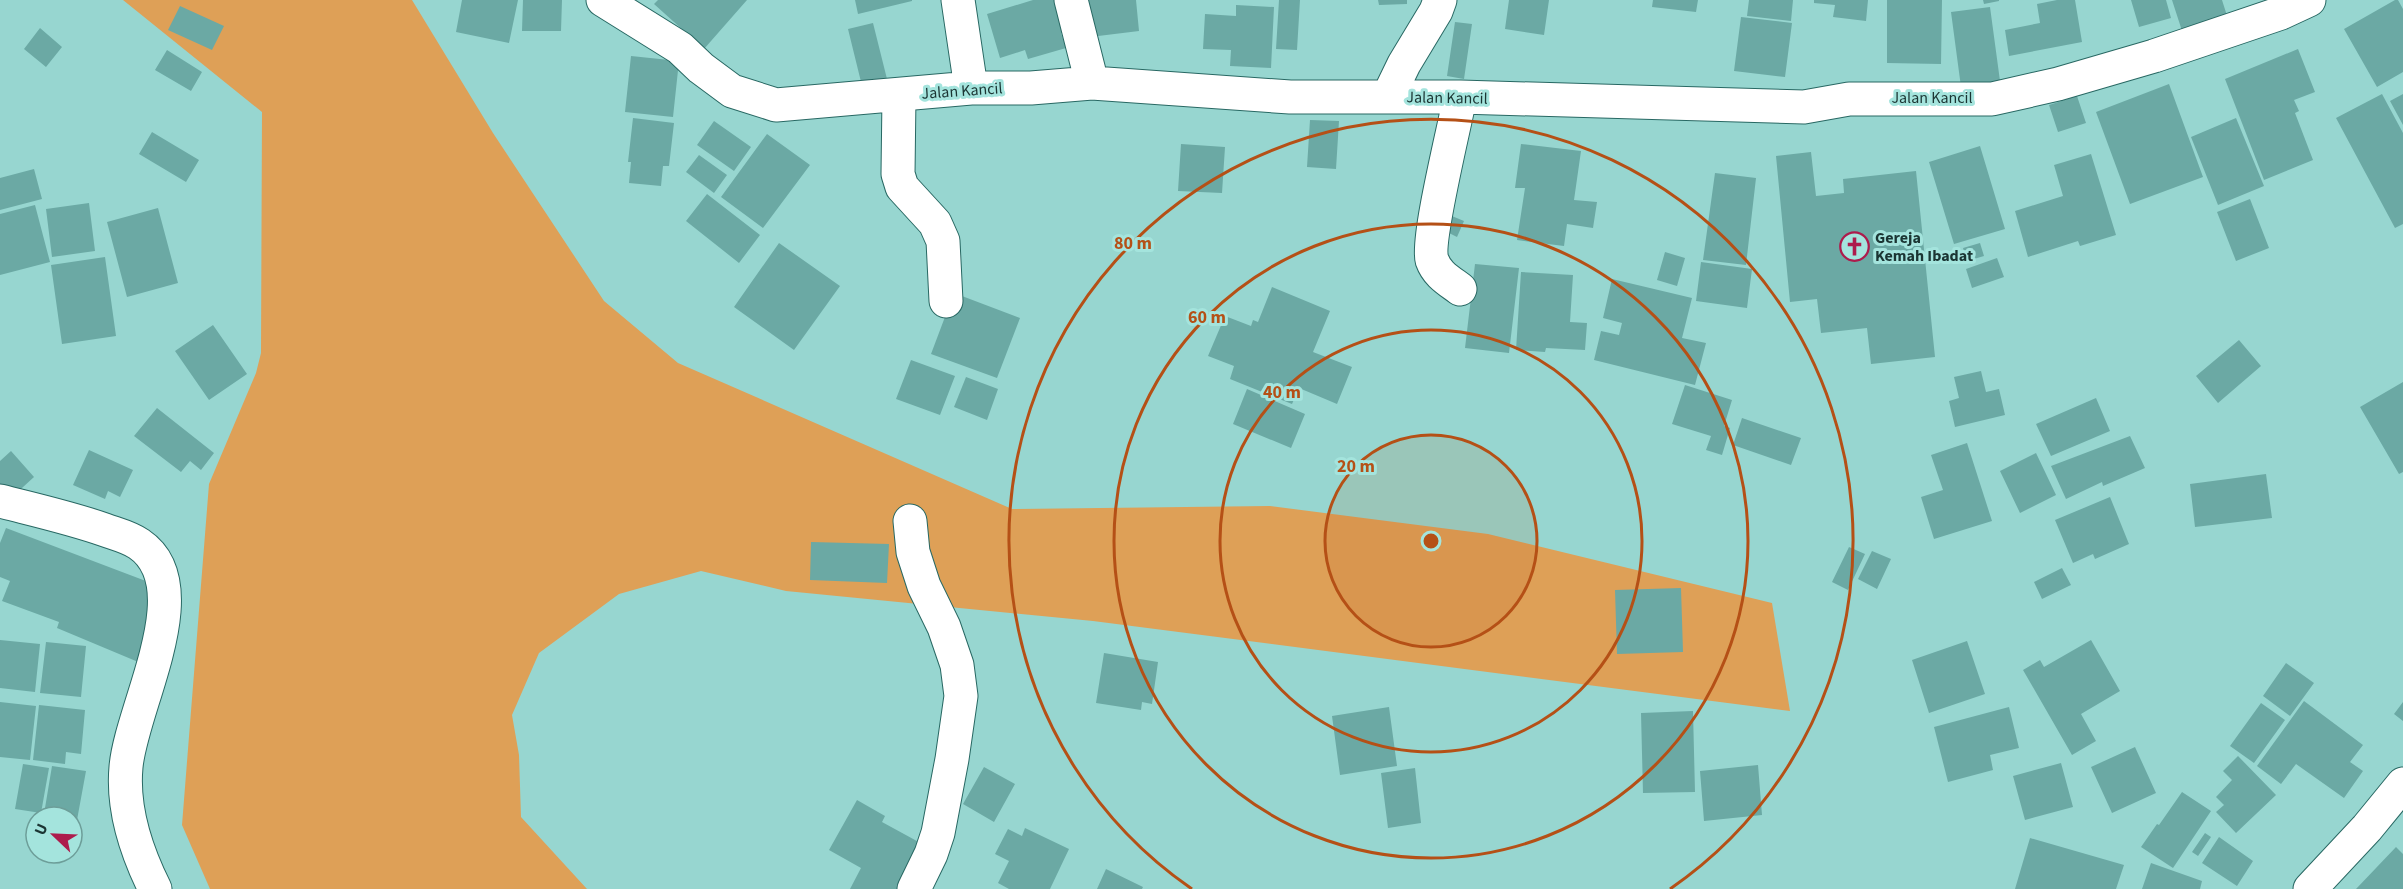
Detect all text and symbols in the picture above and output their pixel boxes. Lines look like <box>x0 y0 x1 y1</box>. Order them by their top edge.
street label: Jalan Kancil <box>921 77 1003 105</box>
street label: Jalan Kancil <box>1406 86 1488 110</box>
street label: Jalan Kancil <box>1891 87 1973 109</box>
place label: Gereja Kemah Ibadat <box>1875 227 1973 267</box>
text: 80 m <box>1114 231 1152 256</box>
church icon: Gereja Kemah Ibadat <box>1838 231 1870 263</box>
text: 60 m <box>1188 305 1226 330</box>
text: 40 m <box>1263 380 1301 405</box>
text: 20 m <box>1337 454 1375 479</box>
centre of rings <box>1421 531 1441 551</box>
north arrow <box>24 805 84 865</box>
text: U <box>29 820 53 839</box>

